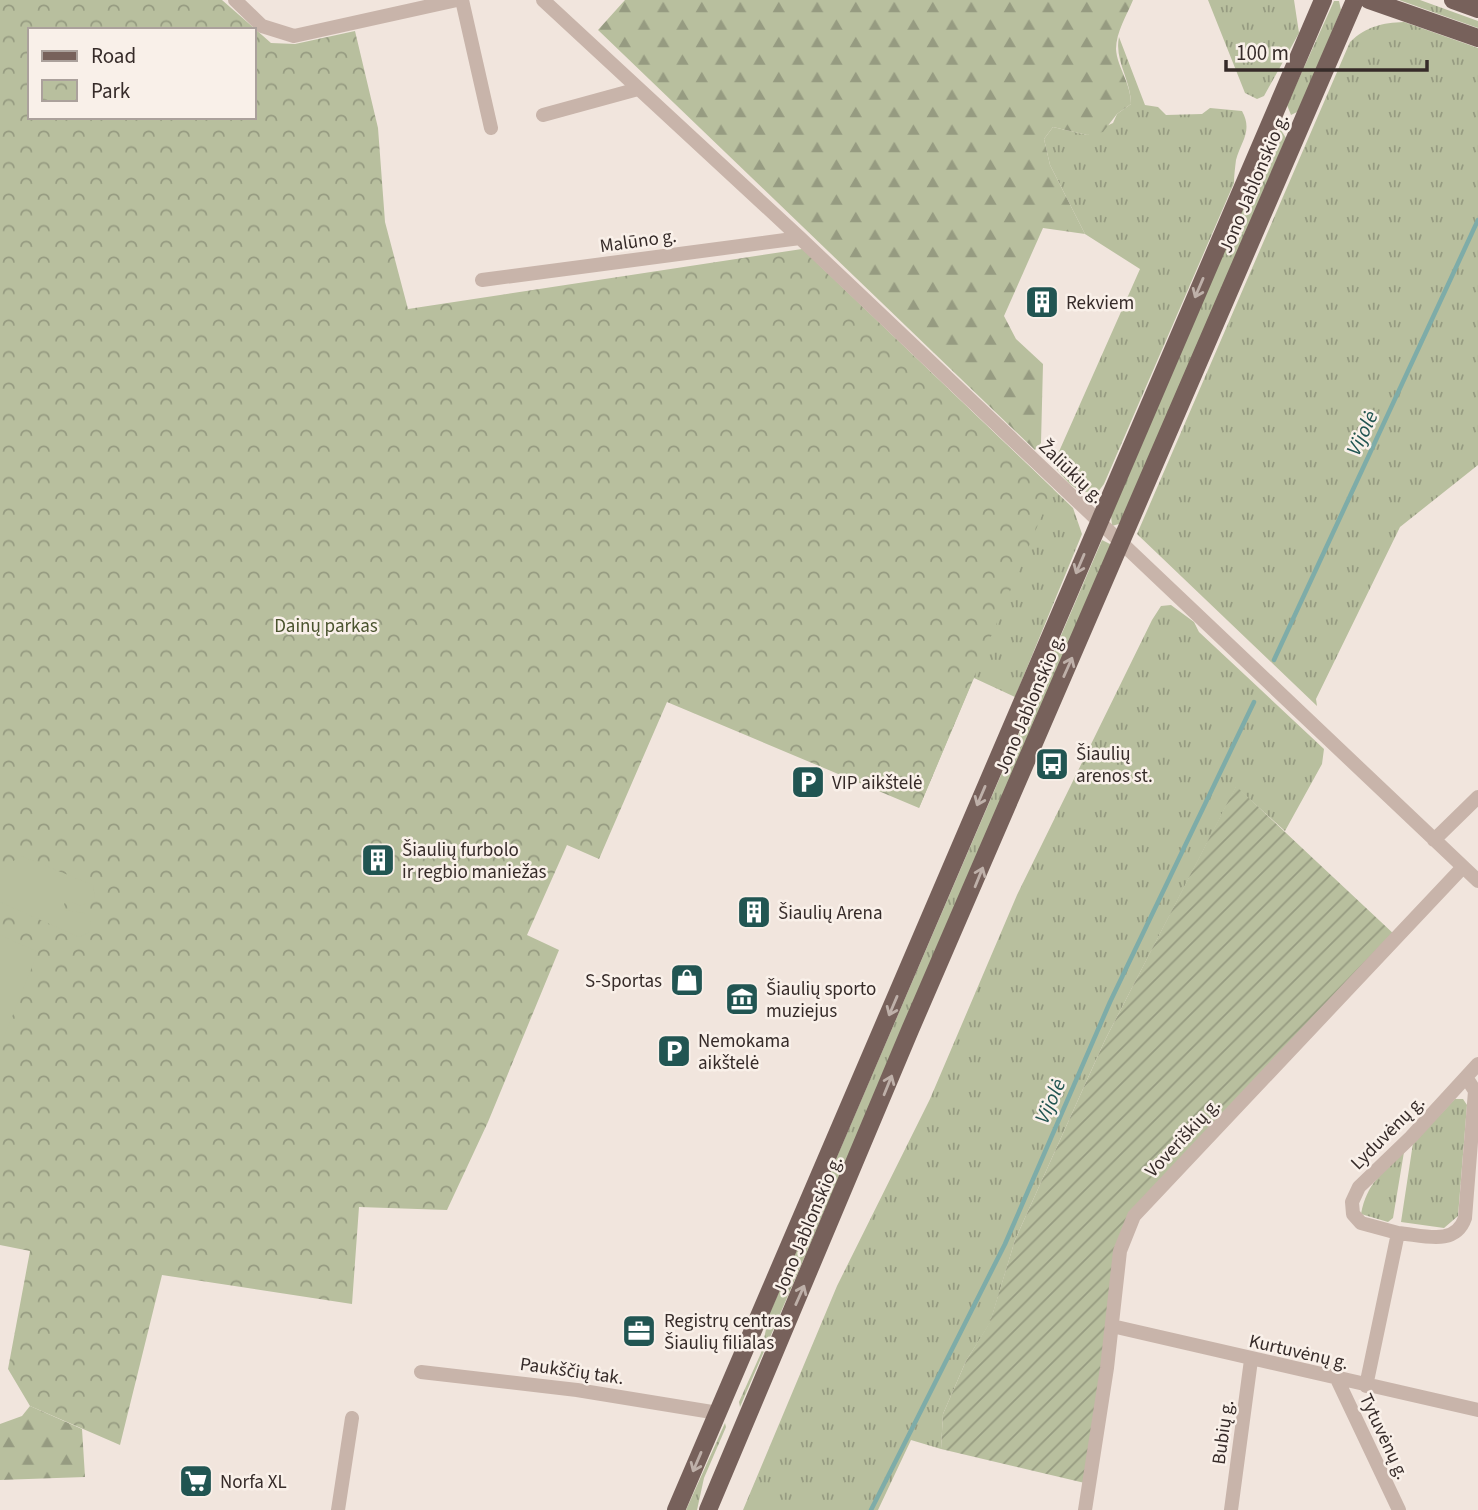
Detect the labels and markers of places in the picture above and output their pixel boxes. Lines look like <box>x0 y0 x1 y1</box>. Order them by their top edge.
building icon: Rekviem <box>1023 283 1061 321</box>
place label: Rekviem <box>1066 290 1134 317</box>
place label: Šiaulių arenos st. <box>1076 741 1153 790</box>
bus stop icon: Šiaulių arenos st. <box>1033 745 1071 783</box>
parking icon: VIP aikštelė <box>789 763 827 801</box>
place label: VIP aikštelė <box>832 770 922 797</box>
place label: Šiaulių furbolo ir regbio maniežas <box>402 837 547 886</box>
building icon: Šiaulių furbolo ir regbio maniežas <box>359 841 397 879</box>
building icon: Šiaulių Arena <box>735 893 773 931</box>
place label: Šiaulių Arena <box>778 900 883 927</box>
shop icon: S-Sportas <box>668 961 706 999</box>
place label: S-Sportas <box>585 968 662 995</box>
place label: Šiaulių sporto muziejus <box>766 976 876 1025</box>
museum icon: Šiaulių sporto muziejus <box>723 980 761 1018</box>
place label: Nemokama aikštelė <box>698 1028 790 1077</box>
parking icon: Nemokama aikštelė <box>655 1032 693 1070</box>
place label: Registrų centras Šiaulių filialas <box>664 1308 791 1357</box>
office icon: Registrų centras Šiaulių filialas <box>620 1312 658 1350</box>
supermarket icon: Norfa XL <box>177 1462 215 1500</box>
place label: Norfa XL <box>220 1469 287 1496</box>

